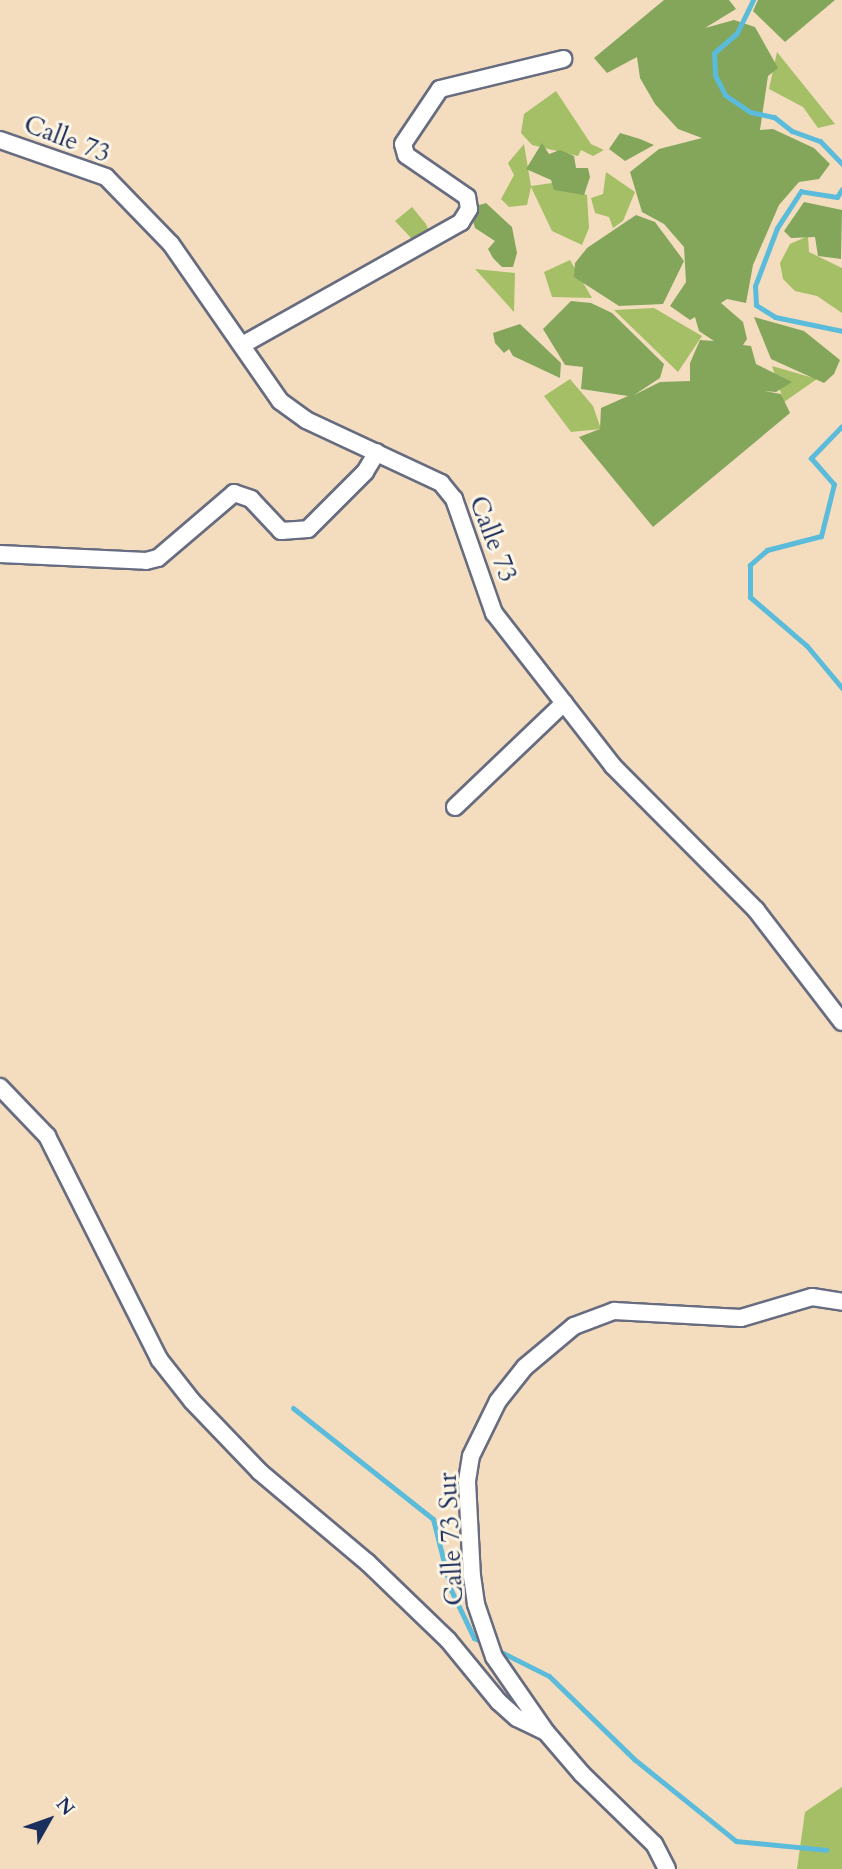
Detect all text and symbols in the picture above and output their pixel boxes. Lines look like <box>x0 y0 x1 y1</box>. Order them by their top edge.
street label: Calle 73 <box>20 108 114 170</box>
street label: Calle 73 <box>462 492 524 586</box>
street label: Calle 73 Sur <box>432 1472 470 1606</box>
north arrow <box>14 1785 84 1855</box>
text: N <box>50 1792 80 1821</box>

